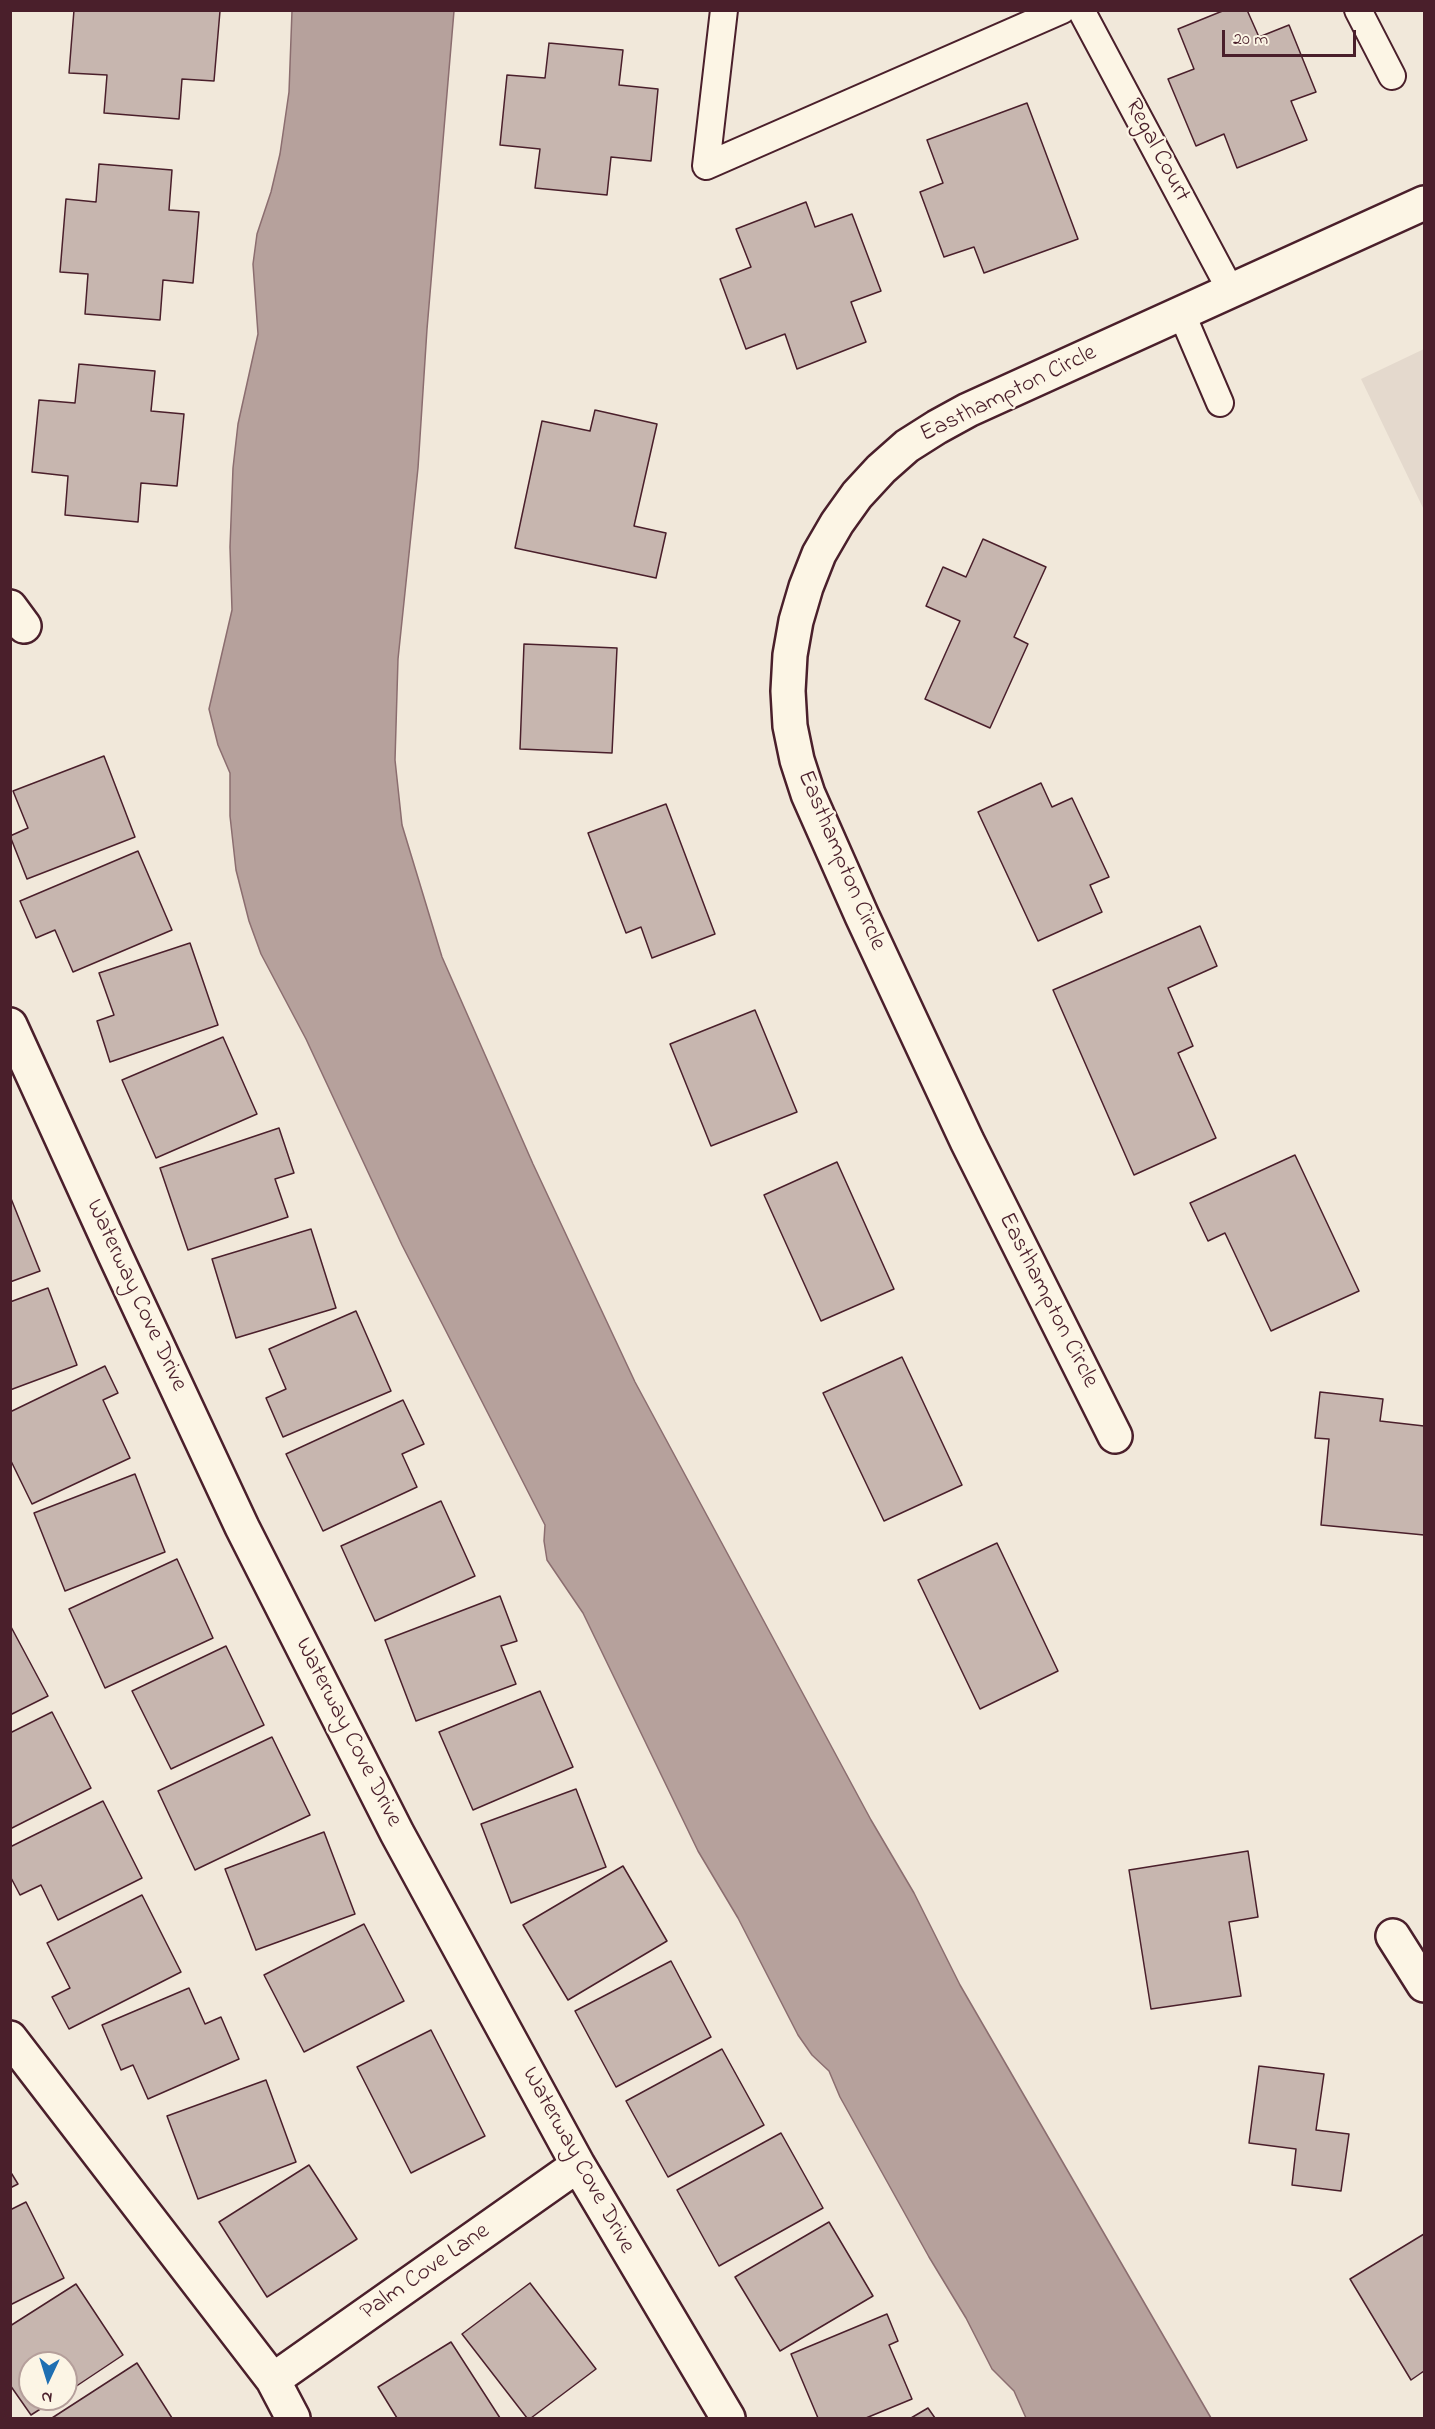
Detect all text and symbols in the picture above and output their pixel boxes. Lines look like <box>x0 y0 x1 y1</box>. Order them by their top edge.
scale bar <box>1225 18 1358 56</box>
text: 20 m <box>1233 27 1268 53</box>
street label: Regal Court <box>1117 95 1195 207</box>
street label: Easthampton Circle <box>916 340 1102 450</box>
street label: Easthampton Circle <box>789 767 891 955</box>
street label: Waterway Cove Drive <box>78 1195 192 1397</box>
street label: Easthampton Circle <box>990 1209 1104 1393</box>
street label: Waterway Cove Drive <box>287 1634 407 1832</box>
street label: Waterway Cove Drive <box>514 2063 640 2259</box>
street label: Palm Cove Lane <box>356 2218 496 2328</box>
north arrow <box>18 2351 78 2411</box>
text: N <box>41 2385 53 2409</box>

